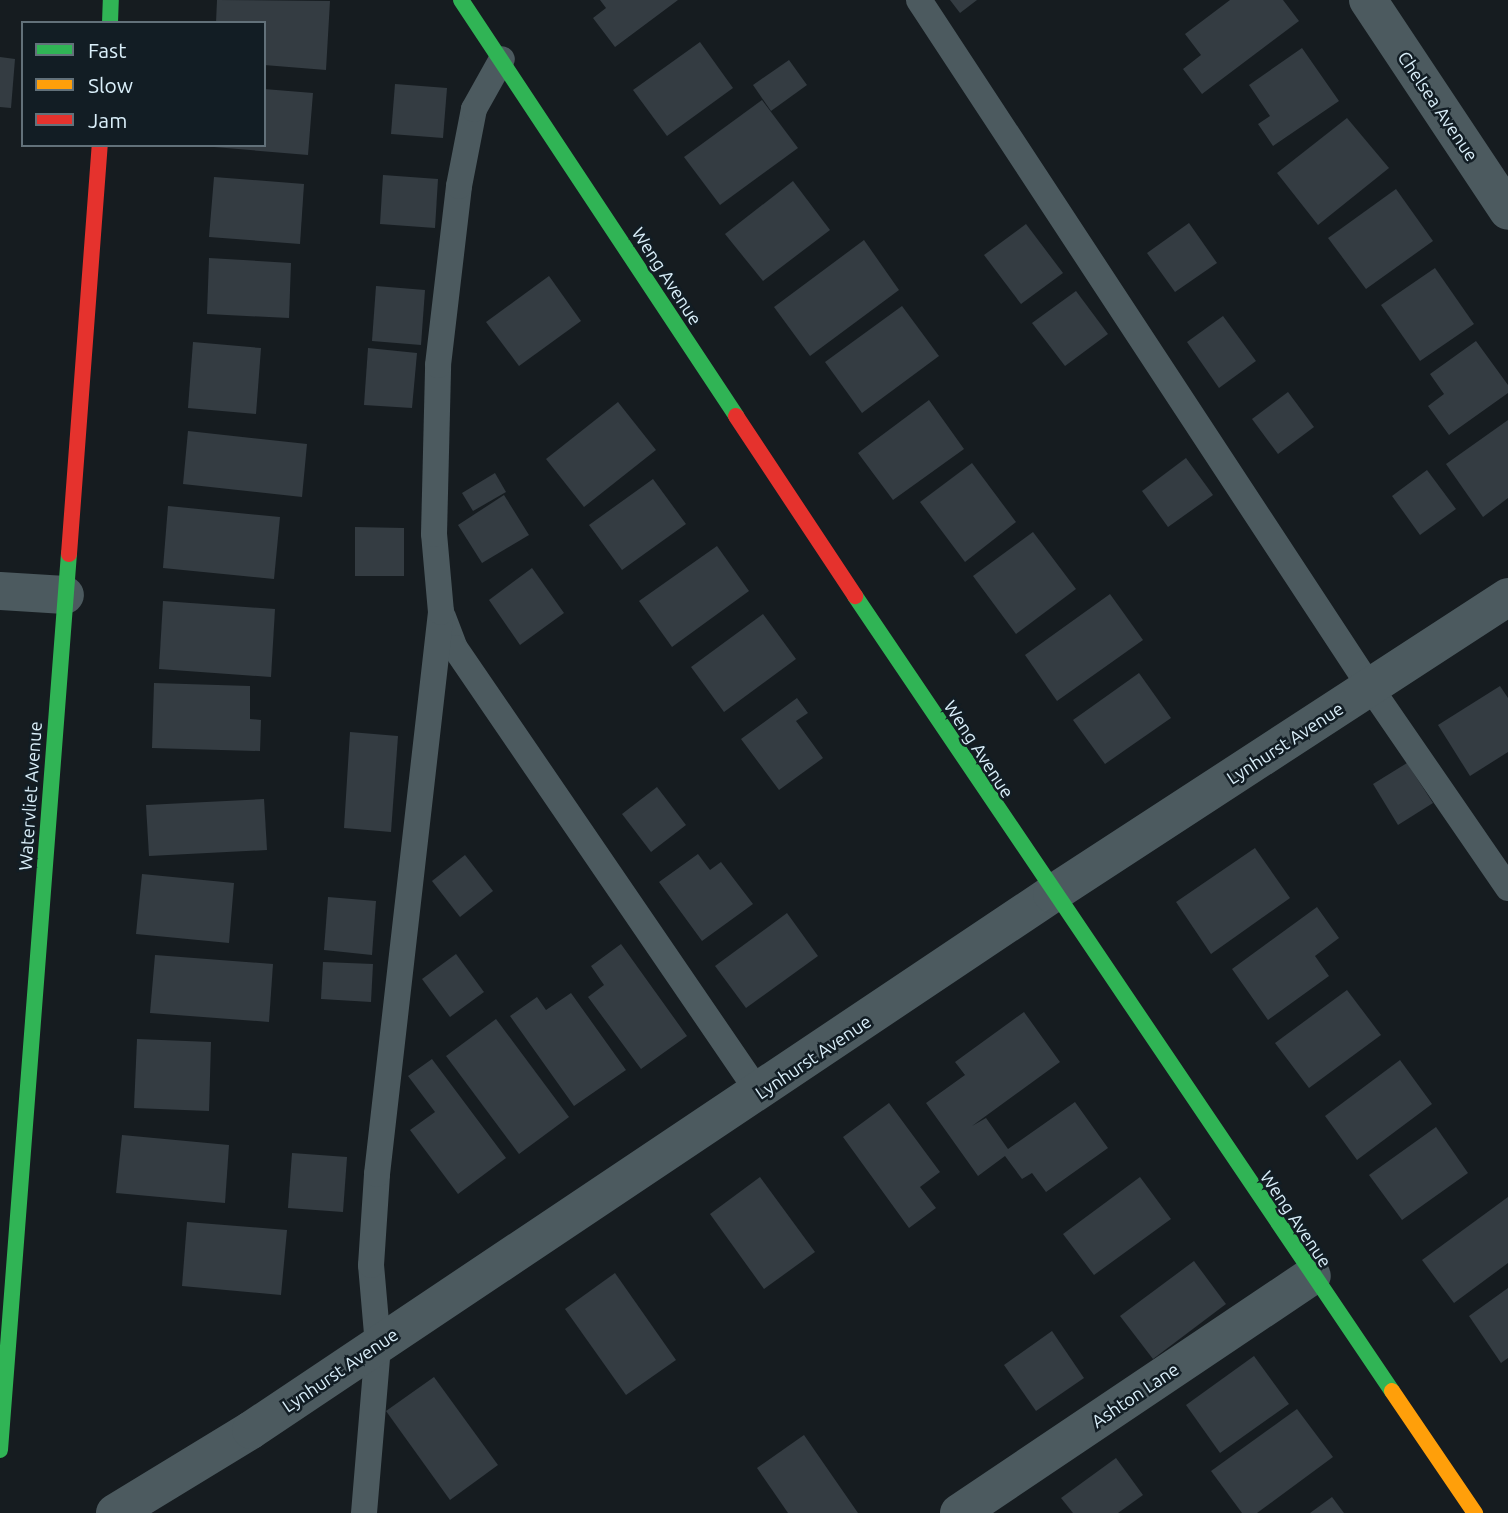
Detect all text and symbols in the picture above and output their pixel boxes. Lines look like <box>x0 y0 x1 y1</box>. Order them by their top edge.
legend <box>21 21 266 147</box>
text: Fast <box>88 38 126 62</box>
street label: Chelsea Avenue <box>1393 47 1483 165</box>
text: Slow <box>88 73 133 97</box>
text: Jam <box>88 108 127 132</box>
street label: Weng Avenue <box>628 223 706 329</box>
street label: Weng Avenue <box>940 696 1018 802</box>
street label: Lynhurst Avenue <box>1223 697 1347 789</box>
street label: Watervliet Avenue <box>14 721 46 871</box>
street label: Lynhurst Avenue <box>751 1010 875 1104</box>
street label: Weng Avenue <box>1256 1167 1336 1271</box>
street label: Lynhurst Avenue <box>278 1323 402 1417</box>
street label: Ashton Lane <box>1087 1358 1183 1432</box>

